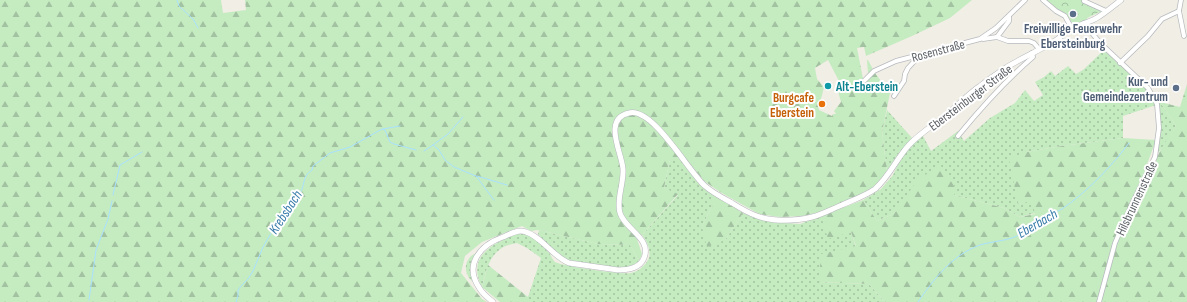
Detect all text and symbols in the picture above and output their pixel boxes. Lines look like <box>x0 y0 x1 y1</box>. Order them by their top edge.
marker: Freiwillige Feuerwehr Ebersteinburg <box>1068 9 1078 19</box>
place label: Freiwillige Feuerwehr Ebersteinburg <box>1024 21 1122 52</box>
street label: Rosenstraße <box>910 36 967 66</box>
street label: Ebersteinburger Straße <box>926 61 1015 134</box>
place label: Kur- und Gemeindezentrum <box>1083 74 1168 105</box>
place label: Alt-Eberstein <box>835 79 898 95</box>
marker: Alt-Eberstein <box>823 81 833 91</box>
marker: Kur- und Gemeindezentrum <box>1171 83 1181 93</box>
place label: Burgcafe Eberstein <box>770 90 814 121</box>
marker: Burgcafe Eberstein <box>817 99 827 109</box>
street label: Hilsbrunnenstraße <box>1113 159 1161 238</box>
water label: Krebsbach <box>265 187 306 237</box>
water label: Eberbach <box>1014 205 1060 242</box>

